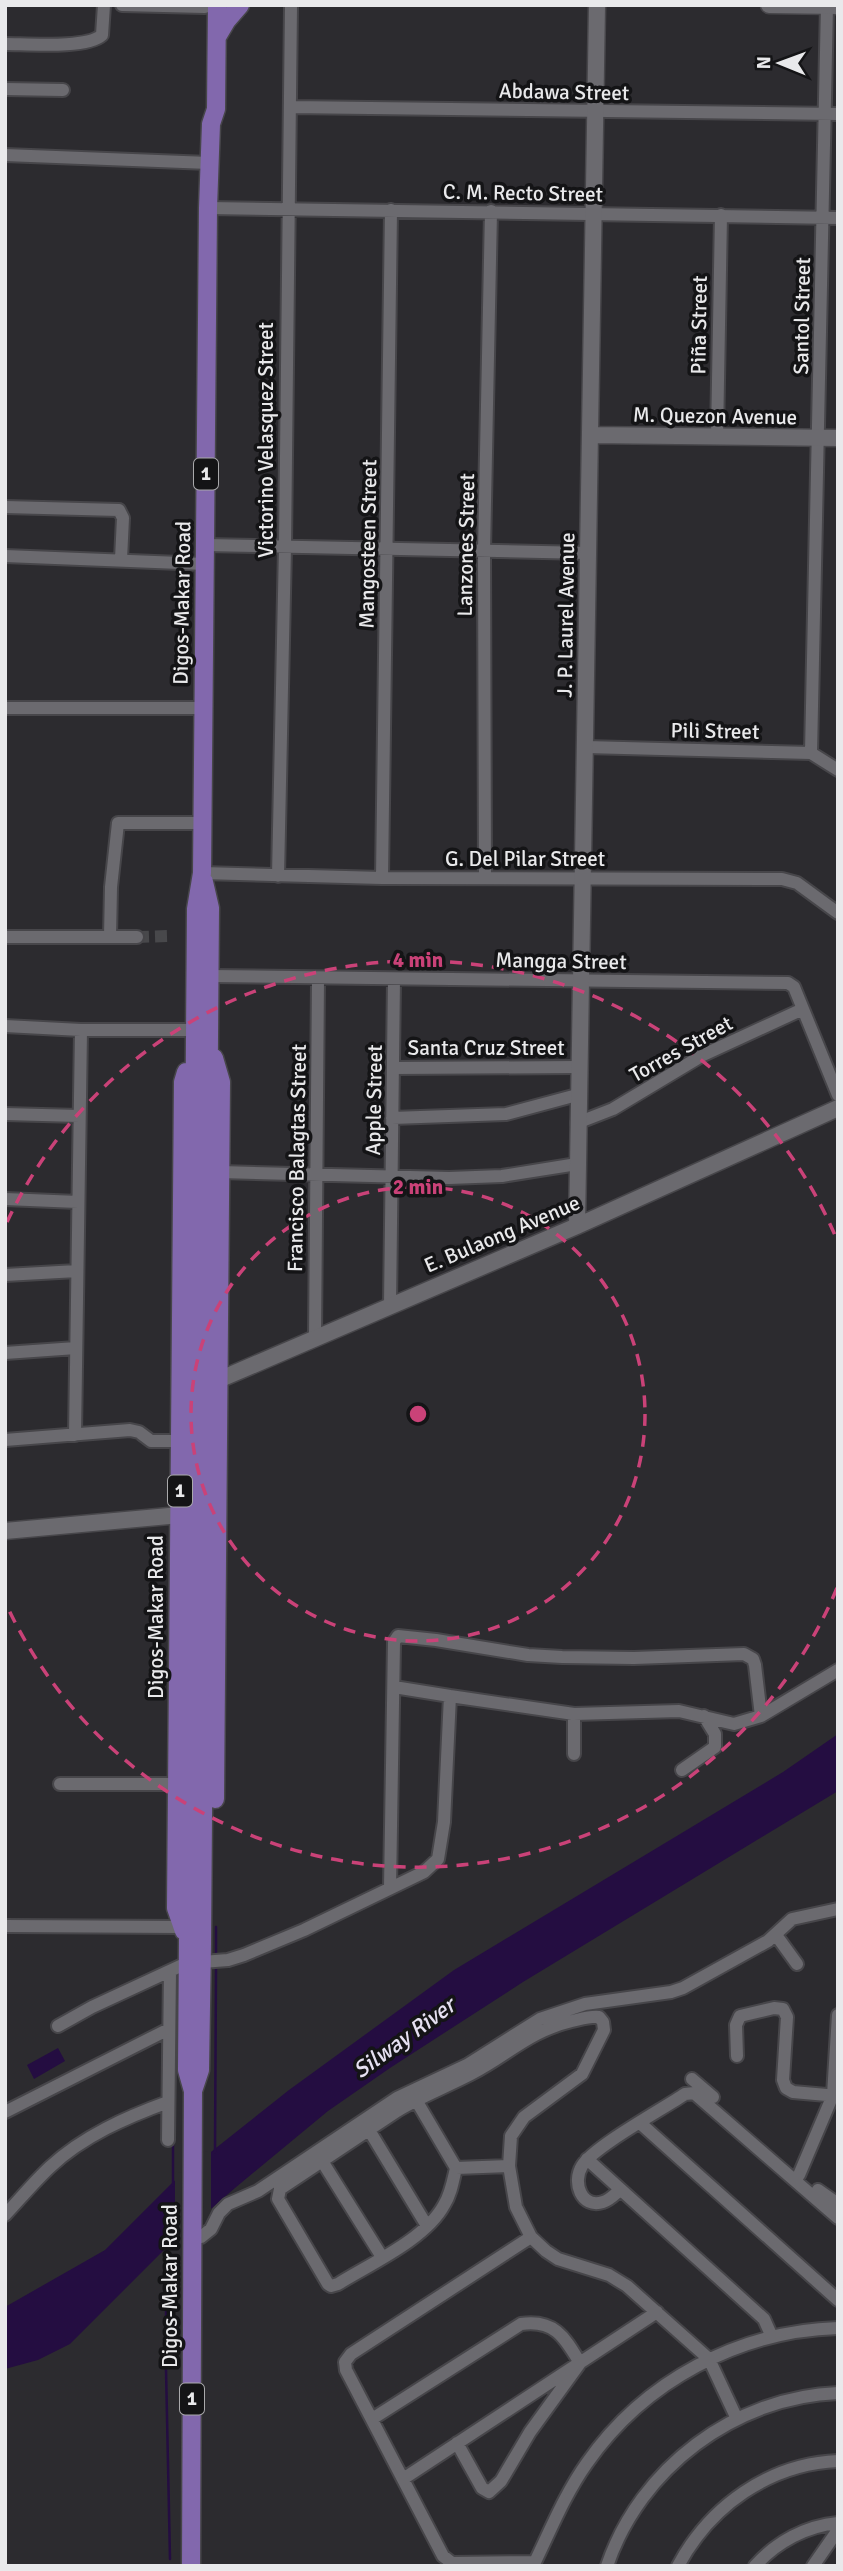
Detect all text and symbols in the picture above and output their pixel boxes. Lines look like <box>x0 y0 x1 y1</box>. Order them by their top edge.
north arrow <box>745 28 815 98</box>
text: N <box>752 56 776 70</box>
street label: Abdawa Street <box>499 78 629 106</box>
street label: C. M. Recto Street <box>443 179 603 207</box>
street label: Santol Street <box>788 257 816 375</box>
street label: Piña Street <box>685 275 713 375</box>
street label: Victorino Velasquez Street <box>253 322 279 558</box>
street label: M. Quezon Avenue <box>633 402 797 430</box>
road number: 1 <box>194 458 218 489</box>
street label: Mangosteen Street <box>354 459 382 629</box>
street label: Lanzones Street <box>452 473 480 617</box>
street label: Digos-Makar Road <box>168 521 196 685</box>
street label: J. P. Laurel Avenue <box>552 532 580 698</box>
street label: Pili Street <box>670 717 760 745</box>
street label: G. Del Pilar Street <box>445 846 605 872</box>
text: 4 min <box>393 947 443 973</box>
street label: Mangga Street <box>495 947 627 975</box>
street label: Torres Street <box>625 1010 737 1088</box>
street label: Santa Cruz Street <box>407 1035 565 1061</box>
street label: Francisco Balagtas Street <box>282 1044 312 1272</box>
street label: Apple Street <box>360 1044 388 1156</box>
text: 2 min <box>393 1174 443 1200</box>
street label: E. Bulaong Avenue <box>420 1189 584 1279</box>
centre of rings <box>406 1402 430 1426</box>
road number: 1 <box>168 1476 192 1506</box>
street label: Digos-Makar Road <box>143 1535 169 1699</box>
water label: Silway River <box>347 1989 464 2085</box>
street label: Digos-Makar Road <box>157 2204 183 2368</box>
road number: 1 <box>180 2384 204 2414</box>

